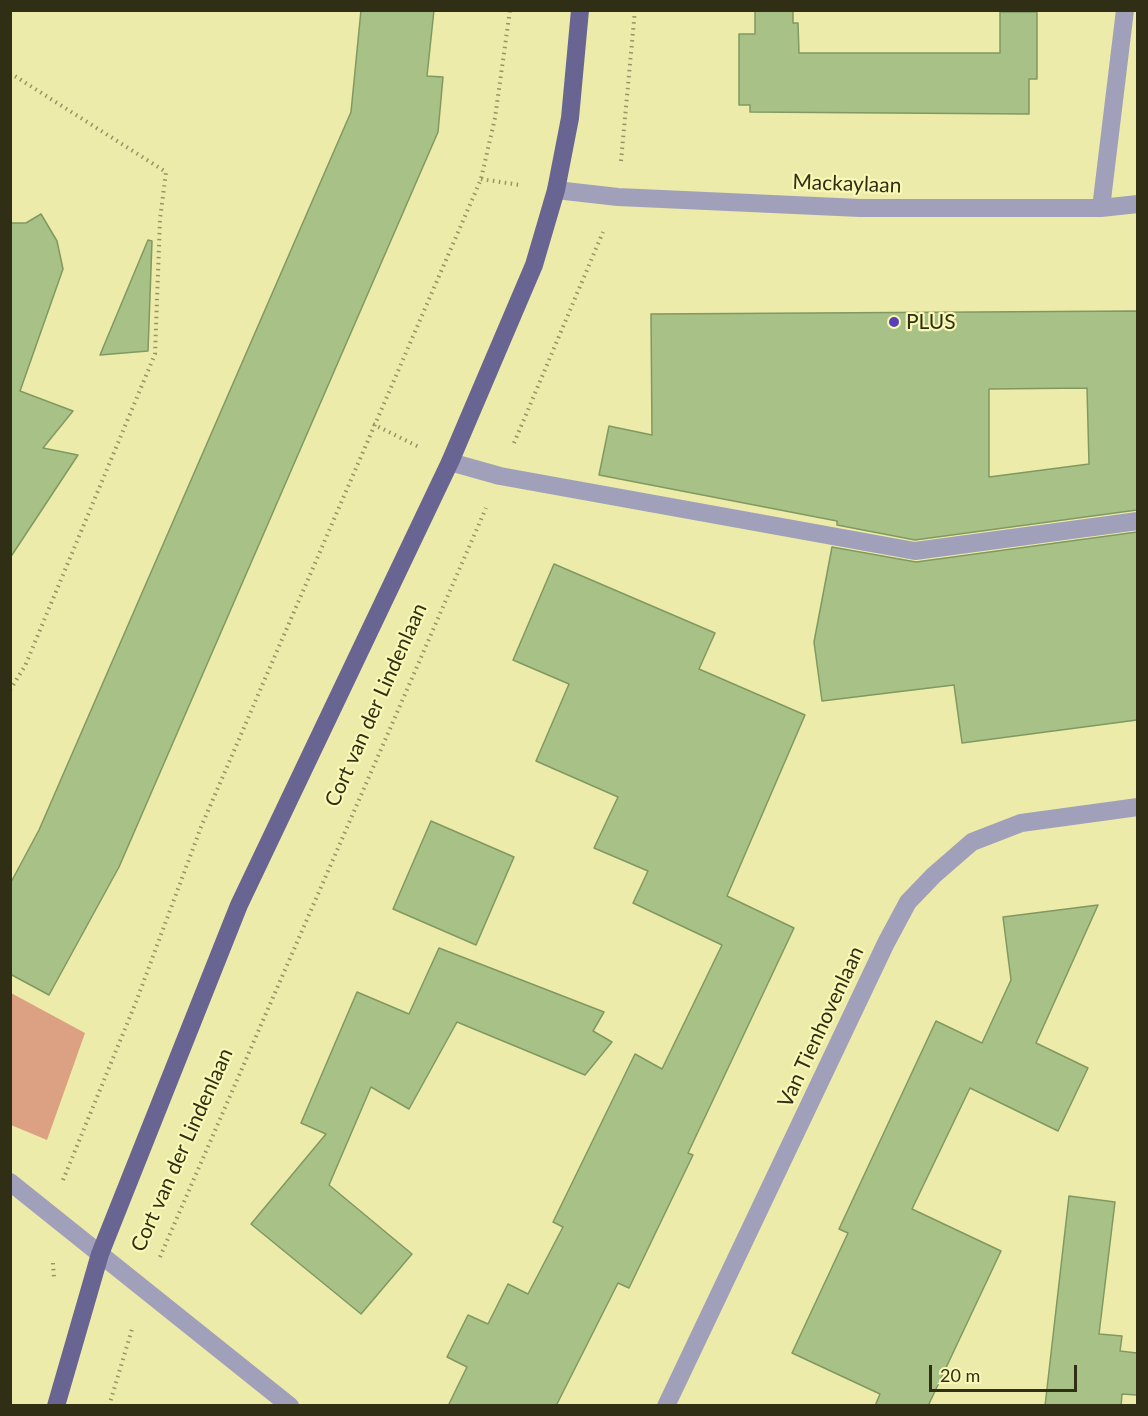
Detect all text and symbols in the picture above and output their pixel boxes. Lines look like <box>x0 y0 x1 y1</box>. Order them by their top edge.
street label: Mackaylaan <box>792 170 902 198</box>
place label: PLUS <box>906 309 956 335</box>
marker: PLUS <box>887 315 901 329</box>
street label: Cort van der Lindenlaan <box>320 599 432 811</box>
street label: Van Tienhovenlaan <box>773 943 869 1111</box>
street label: Cort van der Lindenlaan <box>126 1044 238 1256</box>
scale bar <box>932 1353 1080 1391</box>
text: 20 m <box>940 1364 980 1386</box>

